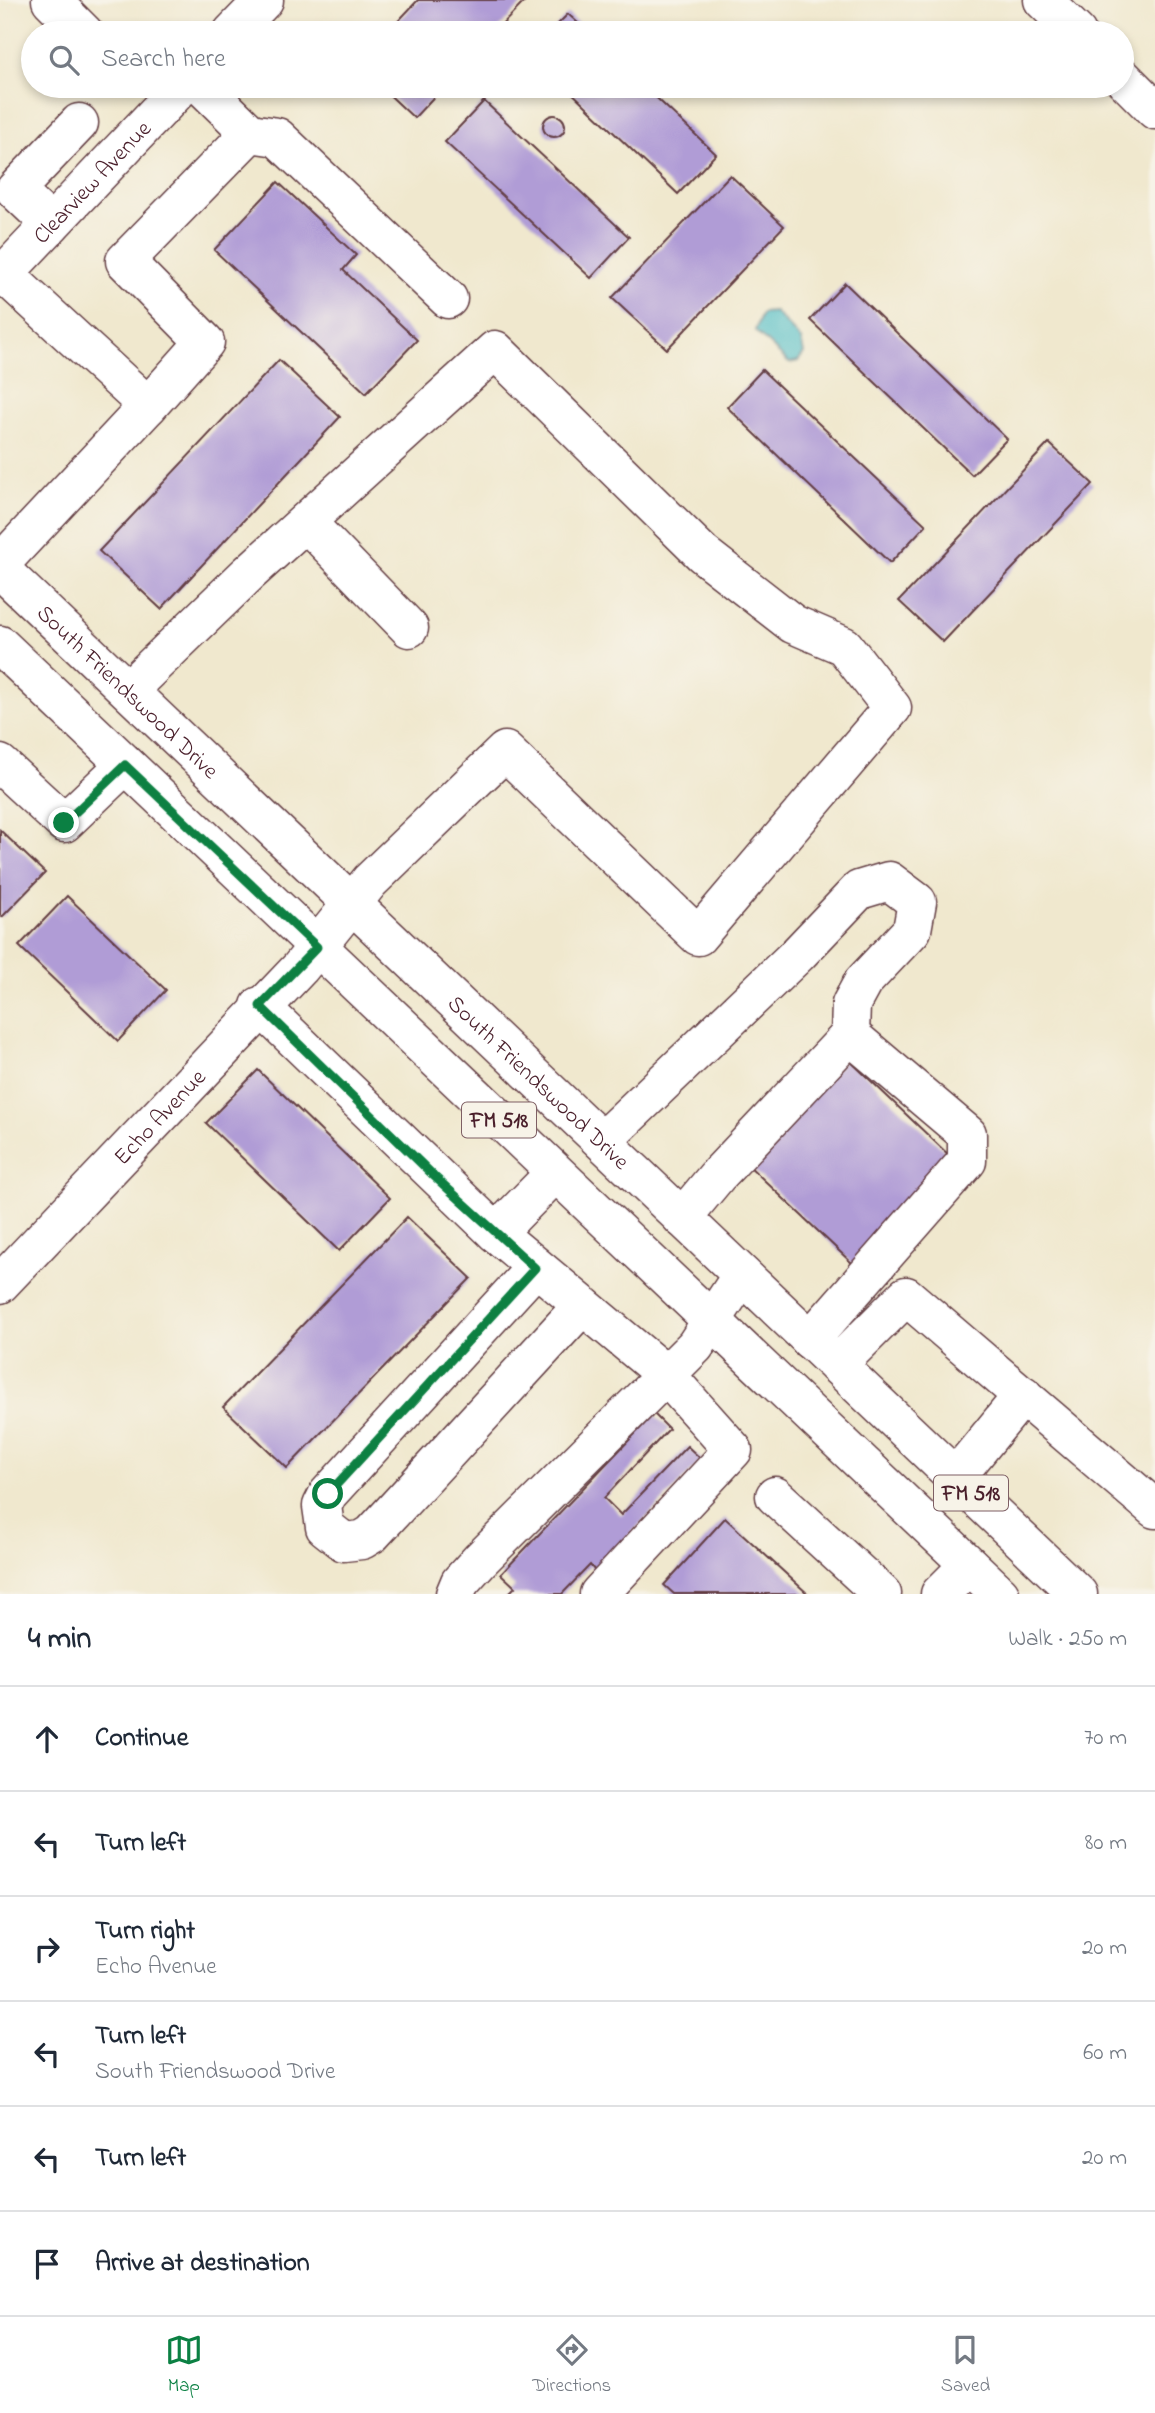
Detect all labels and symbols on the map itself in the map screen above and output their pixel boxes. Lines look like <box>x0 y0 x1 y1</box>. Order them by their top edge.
street label: Clearview Avenue <box>27 114 161 252</box>
street label: South Friendswood Drive <box>28 598 226 788</box>
route end <box>48 807 79 838</box>
street label: South Friendswood Drive <box>439 989 636 1179</box>
street label: Echo Avenue <box>107 1062 215 1174</box>
road number: FM 518 <box>462 1102 536 1138</box>
road number: FM 518 <box>934 1476 1008 1510</box>
route start <box>312 1478 343 1509</box>

